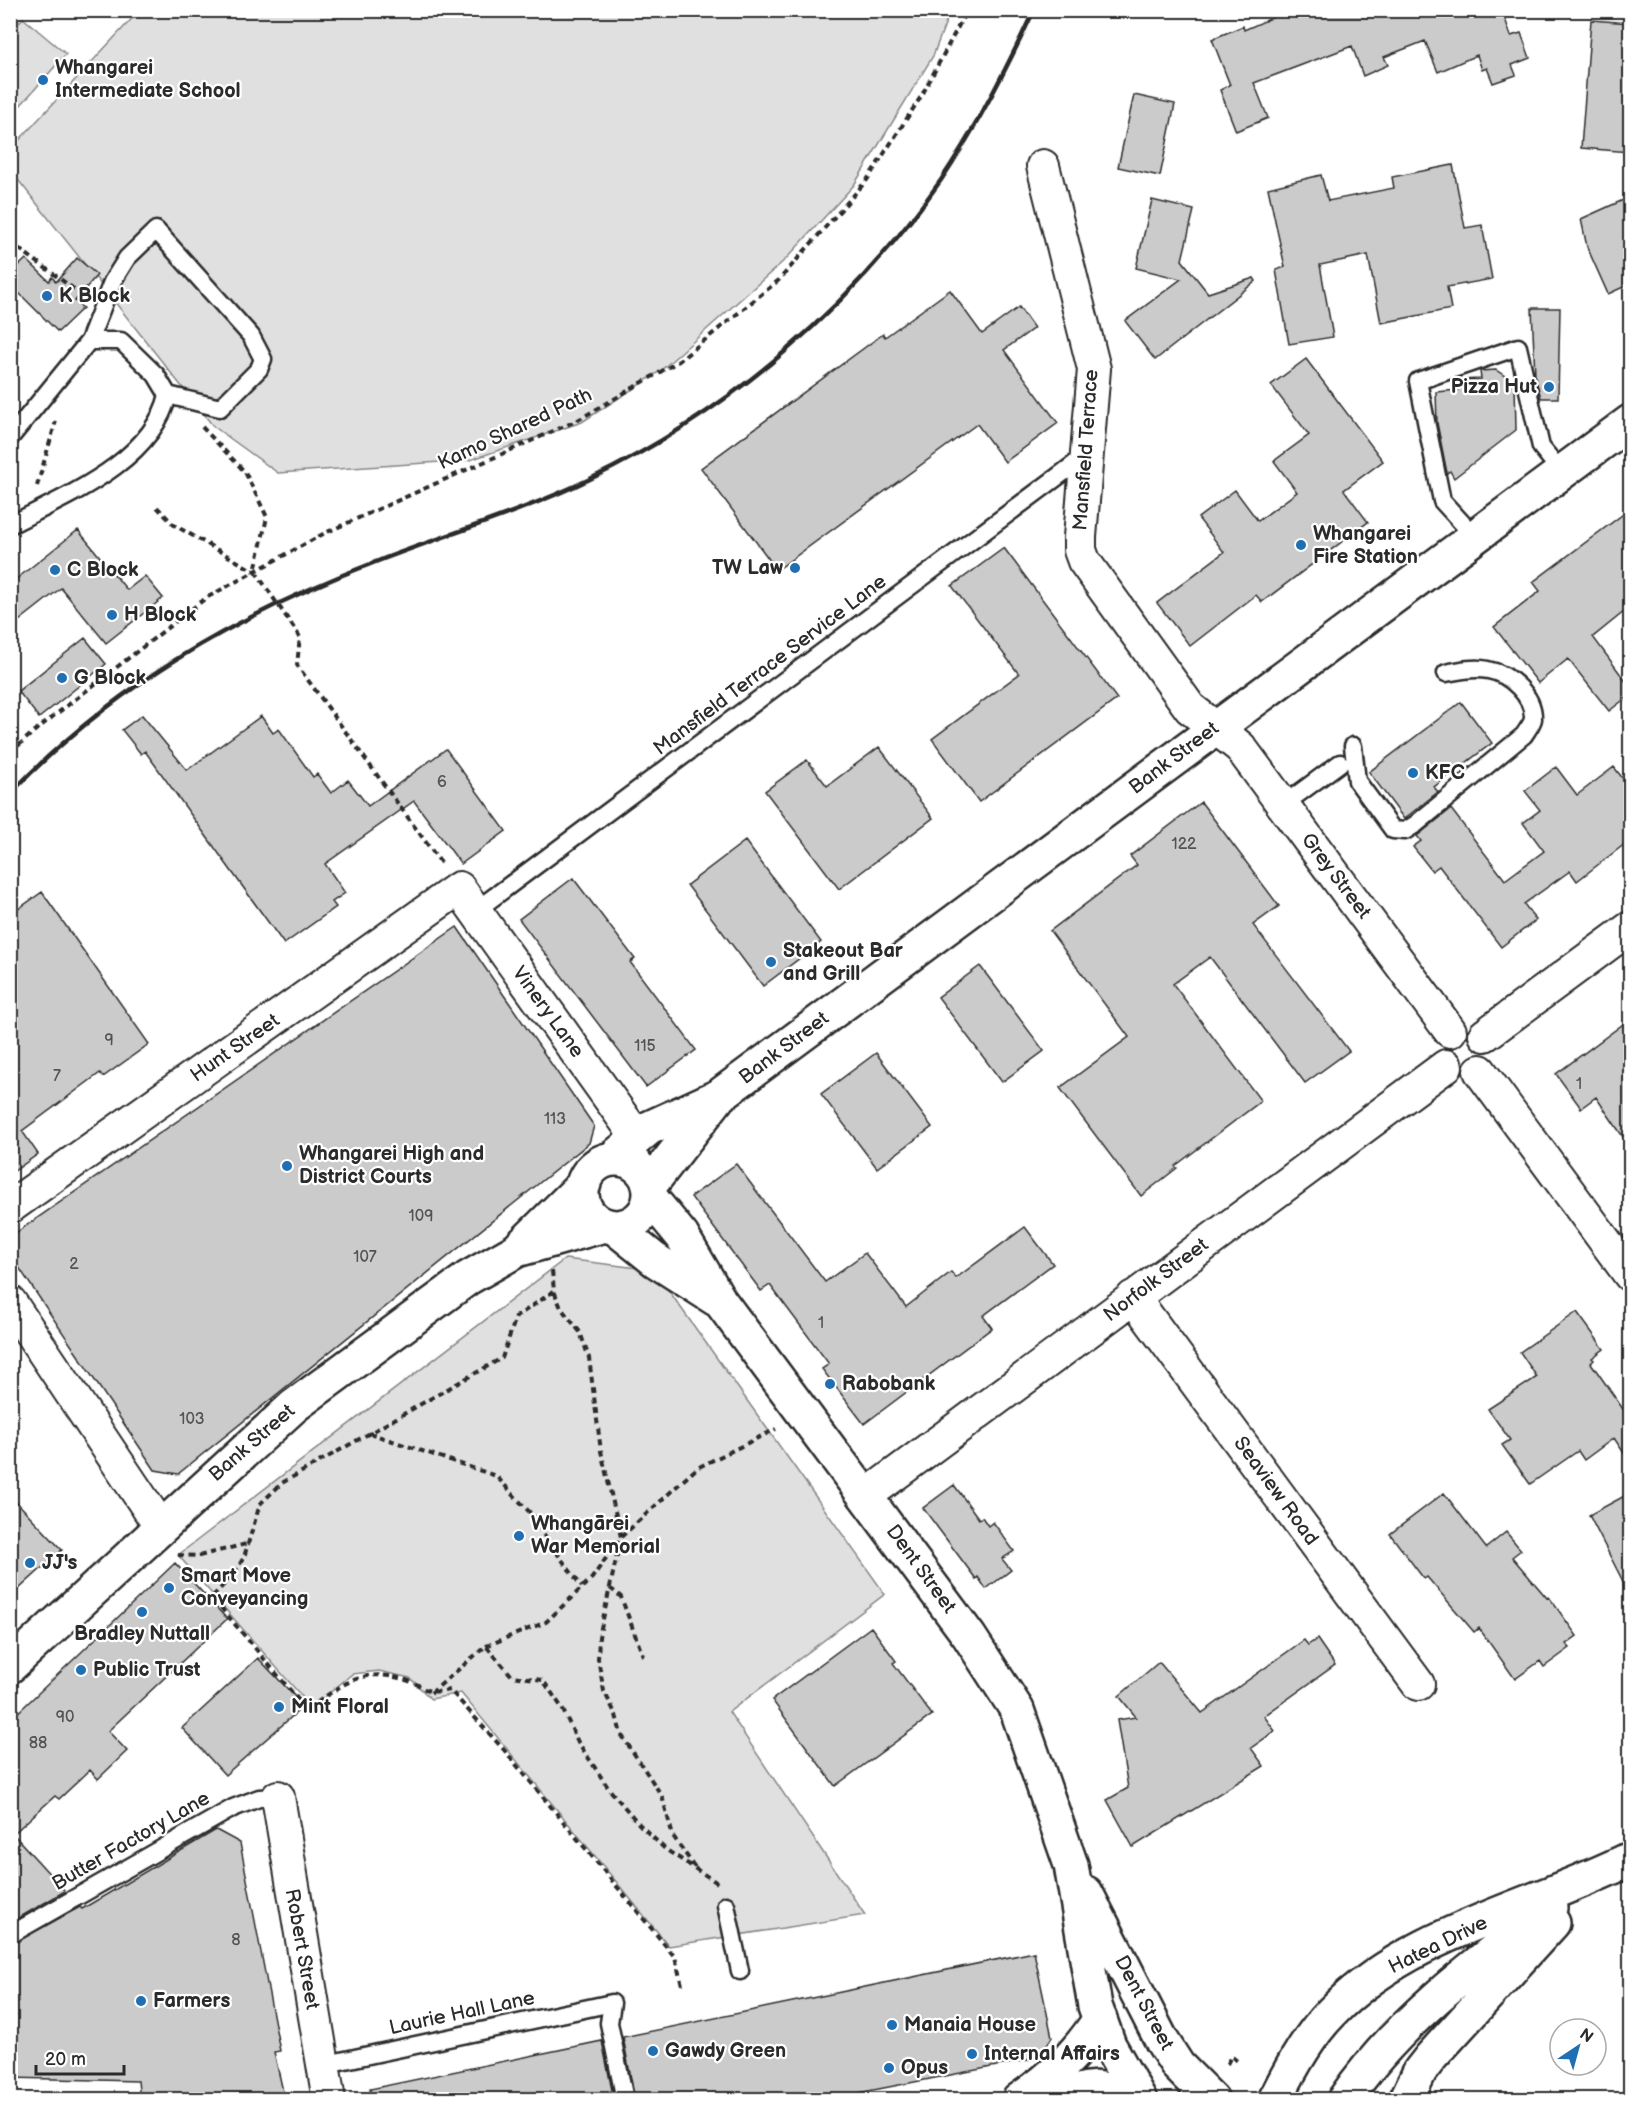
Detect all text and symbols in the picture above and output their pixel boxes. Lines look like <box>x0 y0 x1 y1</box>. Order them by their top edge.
place label: Whangarei Intermediate School <box>55 56 241 103</box>
marker: Whangarei Intermediate School <box>36 73 50 87</box>
place label: K Block <box>59 284 130 308</box>
marker: K Block <box>40 289 54 303</box>
street label: Mansfield Terrace <box>1068 368 1104 531</box>
place label: Pizza Hut <box>1451 375 1537 399</box>
marker: Pizza Hut <box>1542 380 1556 394</box>
street label: Kamo Shared Path <box>434 383 596 475</box>
place label: Whangarei Fire Station <box>1313 522 1418 569</box>
marker: Whangarei Fire Station <box>1294 538 1308 552</box>
place label: TW Law <box>712 556 783 580</box>
place label: C Block <box>67 558 139 582</box>
marker: TW Law <box>788 561 802 575</box>
marker: C Block <box>48 563 62 577</box>
street label: Mansfield Terrace Service Lane <box>649 569 891 760</box>
place label: H Block <box>124 603 197 627</box>
marker: H Block <box>105 608 119 622</box>
place label: G Block <box>74 666 147 690</box>
marker: G Block <box>55 671 69 685</box>
street label: Bank Street <box>1124 717 1224 799</box>
place label: KFC <box>1425 761 1465 785</box>
marker: KFC <box>1406 766 1420 780</box>
house number: 6 <box>437 773 447 792</box>
street label: Grey Street <box>1296 828 1376 924</box>
house number: 122 <box>1171 835 1197 854</box>
place label: Stakeout Bar and Grill <box>783 939 904 986</box>
marker: Stakeout Bar and Grill <box>764 955 778 969</box>
street label: Vinery Lane <box>507 962 589 1062</box>
street label: Bank Street <box>734 1007 834 1089</box>
street label: Hunt Street <box>186 1009 284 1087</box>
house number: 9 <box>104 1031 114 1050</box>
house number: 115 <box>634 1037 656 1056</box>
house number: 7 <box>53 1067 61 1086</box>
house number: 1 <box>1576 1075 1582 1094</box>
house number: 113 <box>544 1110 566 1129</box>
place label: Whangarei High and District Courts <box>299 1142 484 1189</box>
marker: Whangarei High and District Courts <box>280 1159 294 1173</box>
house number: 109 <box>409 1207 433 1226</box>
street label: Norfolk Street <box>1099 1233 1213 1327</box>
house number: 107 <box>353 1248 377 1267</box>
house number: 2 <box>69 1255 79 1274</box>
house number: 1 <box>818 1314 824 1333</box>
place label: Rabobank <box>842 1372 936 1396</box>
marker: Rabobank <box>823 1377 837 1391</box>
street label: Bank Street <box>204 1399 300 1487</box>
house number: 103 <box>179 1410 205 1429</box>
street label: Seaview Road <box>1228 1432 1324 1550</box>
place label: Whangārei War Memorial <box>531 1512 660 1559</box>
street label: Dent Street <box>881 1520 961 1618</box>
marker: Whangārei War Memorial <box>512 1529 526 1543</box>
place label: JJ's <box>42 1551 77 1575</box>
marker: JJ's <box>23 1556 37 1570</box>
place label: Smart Move Conveyancing <box>181 1564 308 1611</box>
marker: Smart Move Conveyancing <box>162 1581 176 1595</box>
marker: Bradley Nuttall <box>135 1605 149 1619</box>
place label: Bradley Nuttall <box>74 1622 210 1646</box>
place label: Public Trust <box>93 1658 201 1682</box>
marker: Public Trust <box>74 1663 88 1677</box>
place label: Mint Floral <box>291 1695 389 1719</box>
marker: Mint Floral <box>272 1700 286 1714</box>
house number: 90 <box>56 1708 74 1727</box>
house number: 88 <box>29 1734 47 1753</box>
street label: Butter Factory Lane <box>48 1786 214 1896</box>
street label: Robert Street <box>280 1887 324 2011</box>
street label: Hatea Drive <box>1385 1911 1492 1979</box>
house number: 8 <box>231 1931 241 1950</box>
street label: Dent Street <box>1109 1952 1179 2054</box>
street label: Laurie Hall Lane <box>387 1986 537 2040</box>
place label: Farmers <box>153 1989 231 2013</box>
marker: Farmers <box>134 1994 148 2008</box>
place label: Manaia House <box>904 2013 1036 2037</box>
north arrow <box>1548 2017 1608 2077</box>
marker: Manaia House <box>885 2018 899 2032</box>
text: N <box>1575 2025 1596 2047</box>
scale bar <box>36 2038 124 2076</box>
place label: Gawdy Green <box>665 2039 786 2063</box>
place label: Internal Affairs <box>984 2042 1120 2066</box>
marker: Gawdy Green <box>646 2044 660 2058</box>
marker: Internal Affairs <box>965 2047 979 2061</box>
text: 20 m <box>45 2049 86 2070</box>
place label: Opus <box>901 2056 948 2080</box>
marker: Opus <box>882 2061 896 2075</box>

